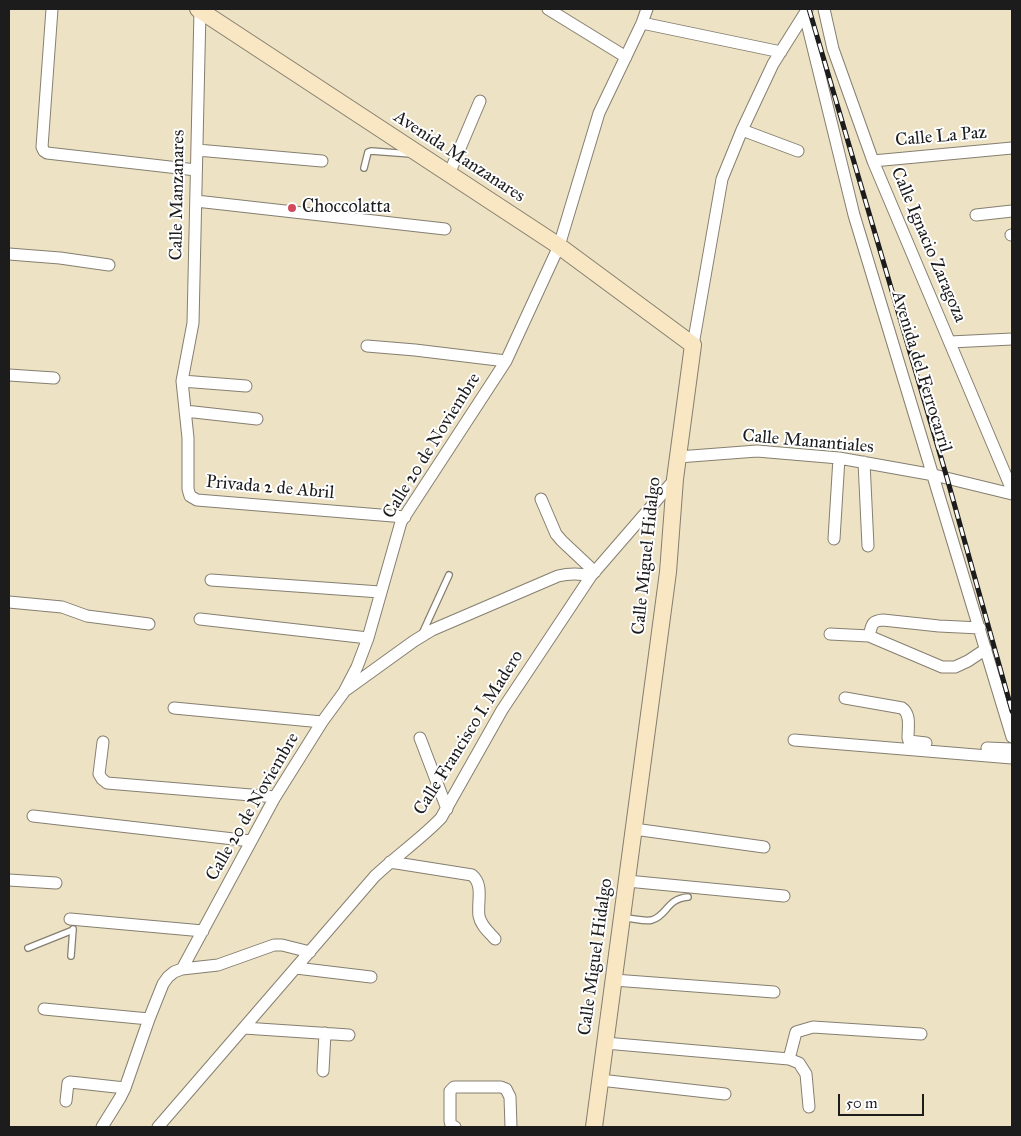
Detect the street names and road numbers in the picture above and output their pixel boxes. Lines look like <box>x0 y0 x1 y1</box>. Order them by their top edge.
street label: Avenida Manzanares <box>389 106 529 208</box>
street label: Calle La Paz <box>894 122 988 152</box>
street label: Calle Manzanares <box>166 129 190 261</box>
street label: Calle Ignacio Zaragoza <box>886 164 970 326</box>
street label: Avenida del Ferrocarril <box>886 289 956 455</box>
street label: Calle 20 de Noviembre <box>378 369 486 523</box>
street label: Calle Manantiales <box>741 425 875 459</box>
street label: Privada 2 de Abril <box>205 472 335 504</box>
street label: Calle Miguel Hidalgo <box>628 476 666 636</box>
street label: Calle Francisco I. Madero <box>409 647 529 819</box>
street label: Calle 20 de Noviembre <box>202 729 304 885</box>
street label: Calle Miguel Hidalgo <box>574 877 618 1037</box>

